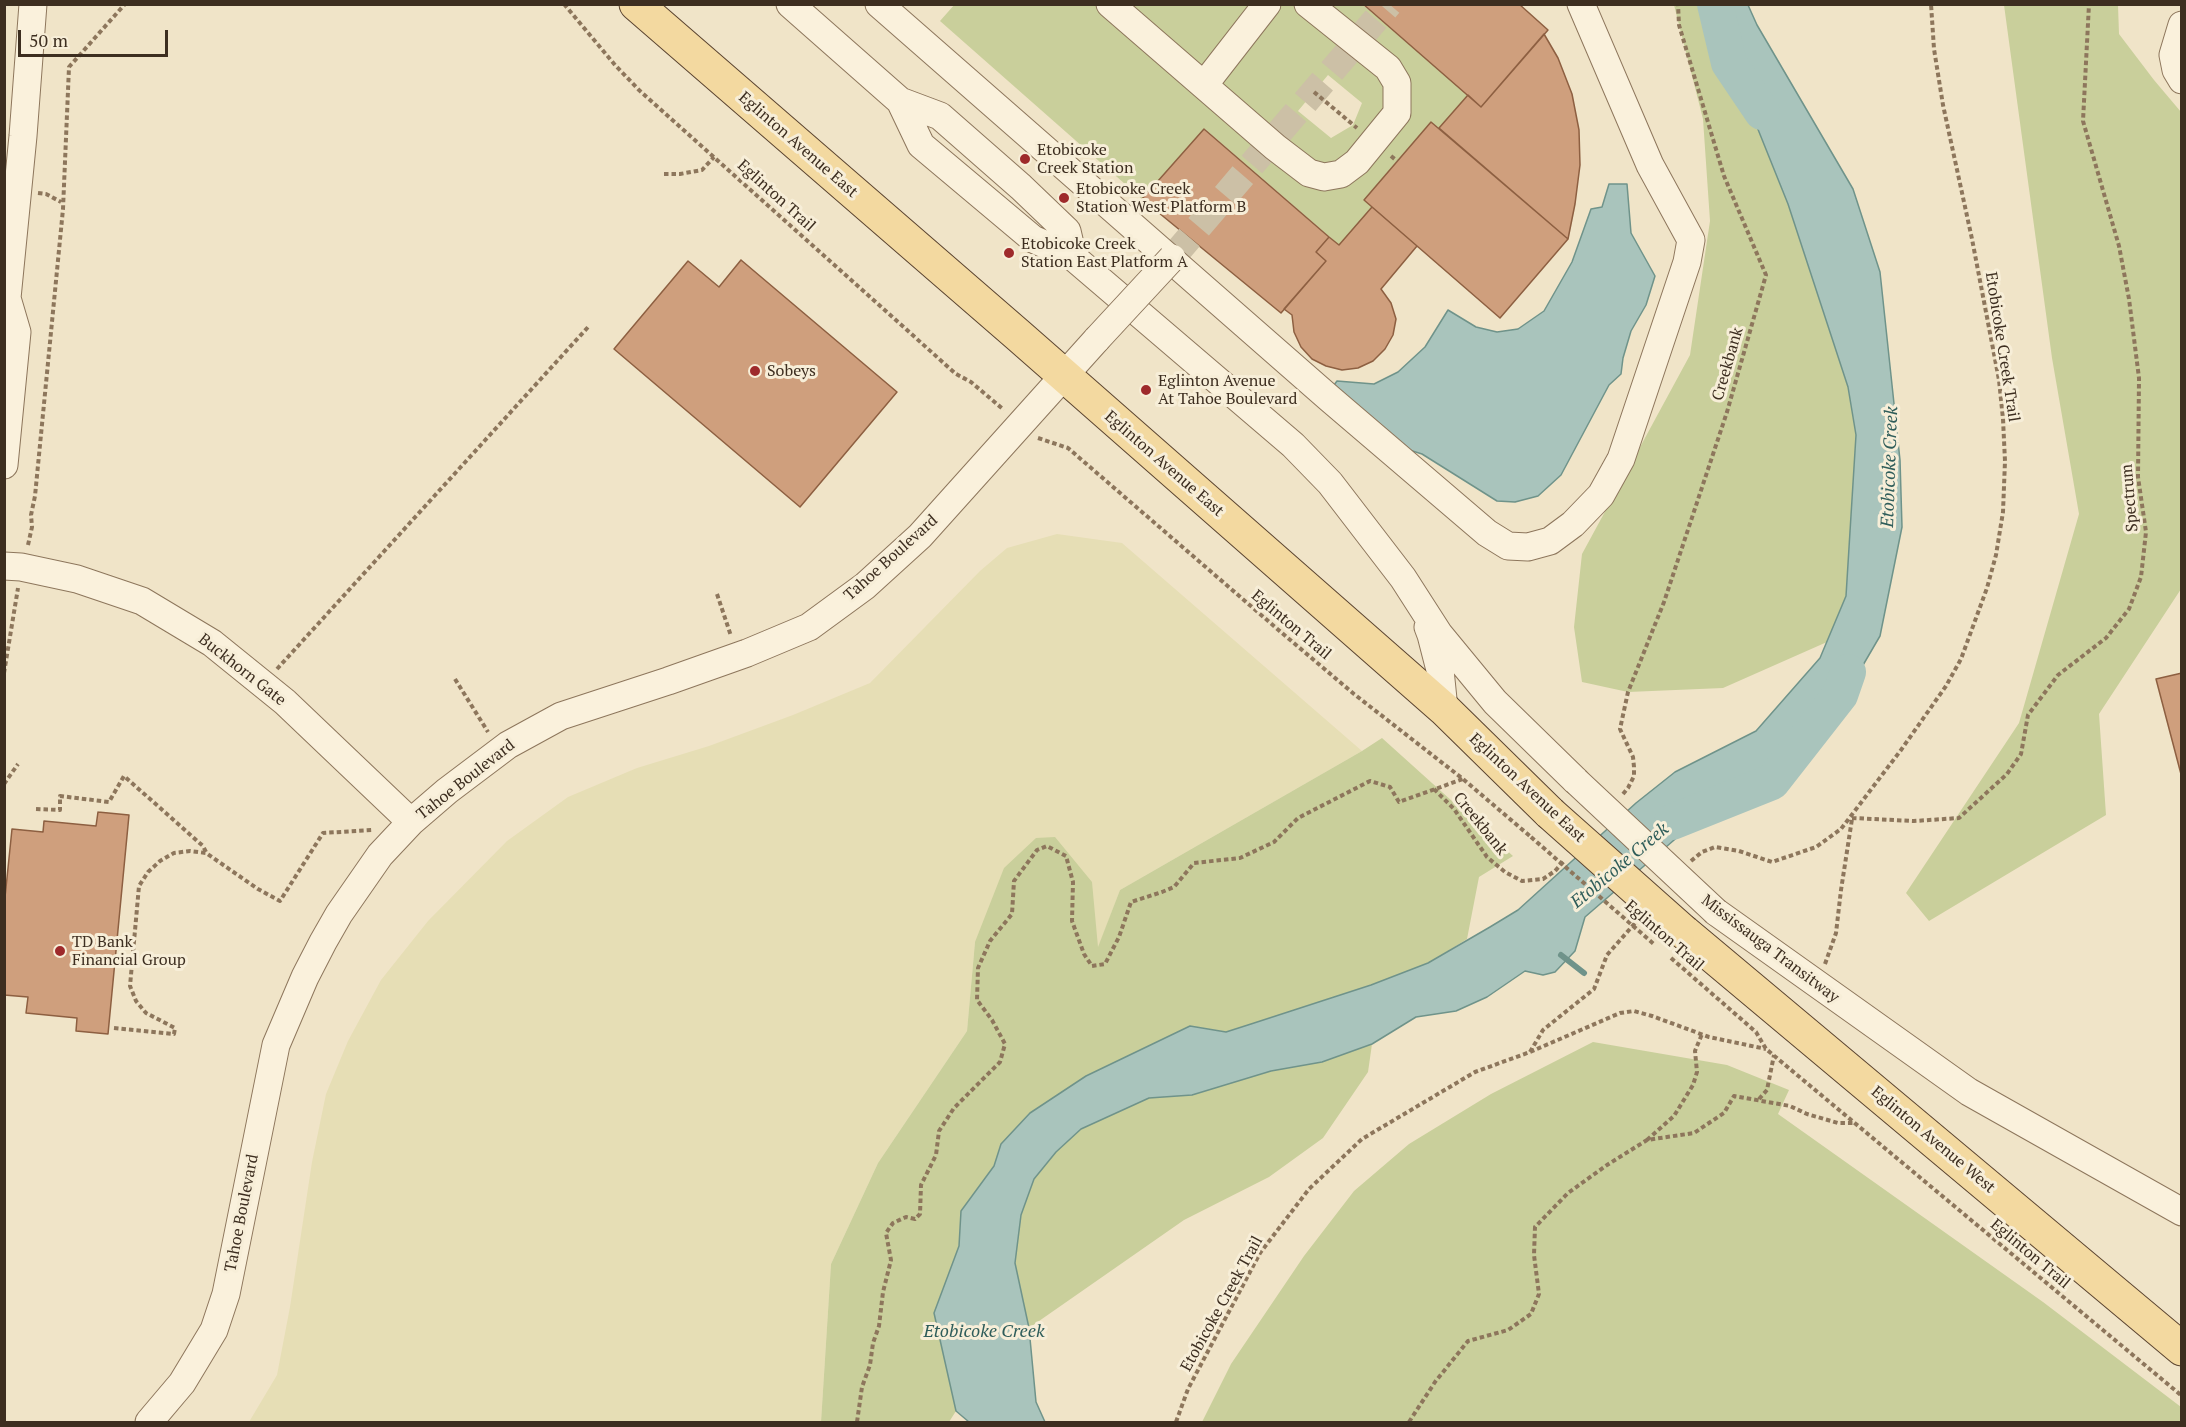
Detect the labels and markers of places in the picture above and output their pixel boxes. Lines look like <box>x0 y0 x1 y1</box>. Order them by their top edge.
place label: Etobicoke Creek Station <box>1037 140 1133 178</box>
marker: Etobicoke Creek Station <box>1018 152 1032 166</box>
place label: Etobicoke Creek Station West Platform B <box>1076 179 1246 217</box>
marker: Etobicoke Creek Station West Platform B <box>1057 191 1071 205</box>
place label: Etobicoke Creek Station East Platform A <box>1021 234 1188 272</box>
marker: Etobicoke Creek Station East Platform A <box>1002 246 1016 260</box>
place label: Sobeys <box>767 361 816 381</box>
marker: Sobeys <box>748 364 762 378</box>
place label: Eglinton Avenue At Tahoe Boulevard <box>1158 371 1297 409</box>
marker: Eglinton Avenue At Tahoe Boulevard <box>1139 383 1153 397</box>
place label: TD Bank Financial Group <box>72 932 186 970</box>
marker: TD Bank Financial Group <box>53 944 67 958</box>

